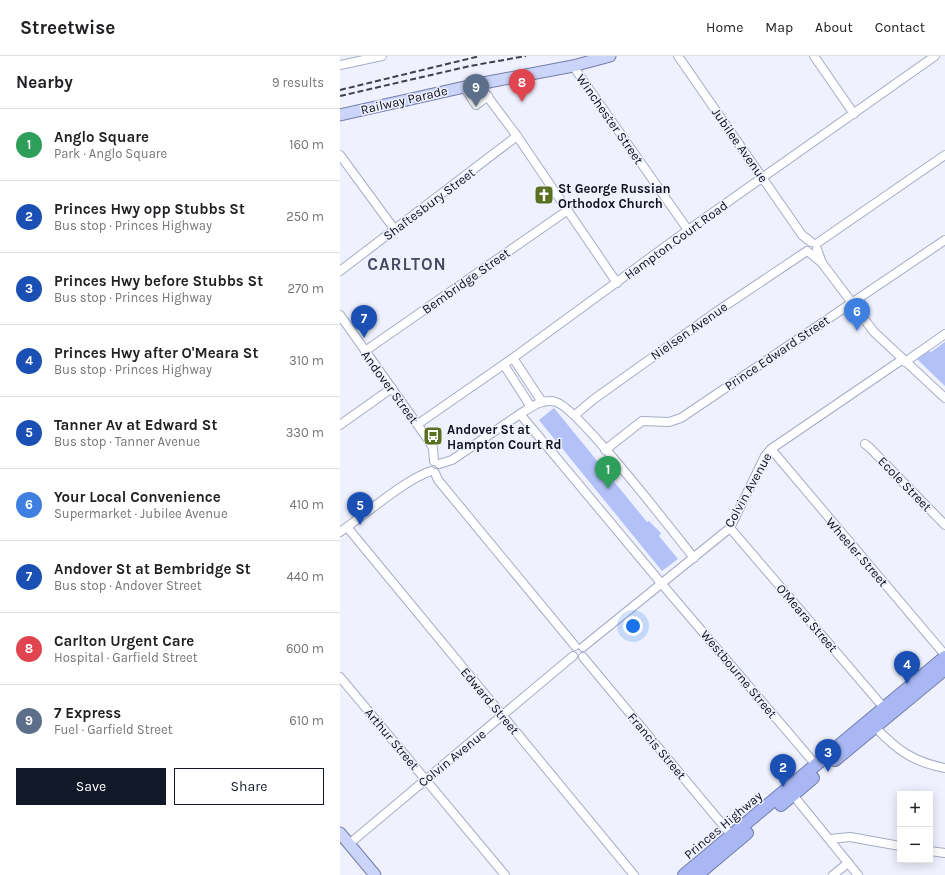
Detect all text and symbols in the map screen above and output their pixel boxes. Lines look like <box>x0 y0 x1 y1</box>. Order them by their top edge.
text: Streetwise <box>20 17 115 39</box>
text: Home <box>706 19 743 36</box>
text: Map <box>765 19 793 36</box>
text: About <box>815 19 853 36</box>
text: Contact <box>875 19 925 36</box>
pin: 8 <box>509 69 535 102</box>
street label: Winchester Street <box>573 71 647 167</box>
text: Nearby <box>16 72 73 92</box>
pin: 9 <box>463 74 489 107</box>
text: 9 results <box>272 75 324 90</box>
street label: Railway Parade <box>359 83 449 117</box>
street label: Jubilee Avenue <box>709 105 771 185</box>
text: Anglo Square <box>54 128 149 146</box>
text: 1 <box>27 137 31 152</box>
text: 160 m <box>289 137 324 152</box>
text: Park · Anglo Square <box>54 146 167 161</box>
street label: Shaftesbury Street <box>380 165 478 243</box>
place label: St George Russian Orthodox Church <box>558 181 671 211</box>
church icon: St George Russian Orthodox Church <box>533 184 555 206</box>
street label: Hampton Court Road <box>621 197 731 283</box>
text: Princes Hwy opp Stubbs St <box>54 200 245 218</box>
text: 2 <box>25 209 33 224</box>
text: 250 m <box>286 209 324 224</box>
text: Bus stop · Princes Highway <box>54 218 212 233</box>
street label: Bembridge Street <box>419 245 513 317</box>
district label: CARLTON <box>367 254 447 274</box>
text: Princes Hwy before Stubbs St <box>54 272 263 290</box>
text: 3 <box>25 281 33 296</box>
text: 270 m <box>287 281 324 296</box>
text: Bus stop · Princes Highway <box>54 290 212 305</box>
pin: 6 <box>844 298 870 331</box>
street label: Nielsen Avenue <box>648 299 731 363</box>
pin: 7 <box>351 305 377 338</box>
street label: Prince Edward Street <box>722 312 832 394</box>
text: Princes Hwy after O'Meara St <box>54 344 258 362</box>
street label: Andover Street <box>358 347 422 427</box>
text: 4 <box>25 353 33 368</box>
text: 310 m <box>289 353 324 368</box>
text: Bus stop · Princes Highway <box>54 362 212 377</box>
text: Tanner Av at Edward St <box>54 416 217 434</box>
place label: Andover St at Hampton Court Rd <box>447 422 562 452</box>
text: 5 <box>25 425 33 440</box>
text: 330 m <box>286 425 324 440</box>
bus stop icon: Andover St at Hampton Court Rd <box>422 425 444 447</box>
text: Bus stop · Tanner Avenue <box>54 434 200 449</box>
street label: Colvin Avenue <box>721 450 775 530</box>
street label: Ecole Street <box>875 454 935 515</box>
pin: 1 <box>595 456 621 489</box>
text: Your Local Convenience <box>54 488 221 506</box>
pin: 5 <box>347 492 373 525</box>
text: 6 <box>25 497 33 512</box>
text: 410 m <box>289 497 324 512</box>
text: Supermarket · Jubilee Avenue <box>54 506 228 521</box>
street label: Wheeler Street <box>823 514 891 590</box>
text: Andover St at Bembridge St <box>54 560 251 578</box>
text: 7 <box>26 569 32 584</box>
text: 440 m <box>287 569 324 584</box>
text: Bus stop · Andover Street <box>54 578 202 593</box>
street label: O'Meara Street <box>773 581 841 655</box>
your location <box>623 616 643 636</box>
street label: Westbourne Street <box>698 627 780 721</box>
text: Carlton Urgent Care <box>54 632 194 650</box>
text: 8 <box>25 641 33 656</box>
text: 600 m <box>286 641 324 656</box>
text: Hospital · Garfield Street <box>54 650 198 665</box>
pin: 4 <box>894 651 920 684</box>
street label: Edward Street <box>458 664 522 738</box>
text: 7 Express <box>54 704 121 722</box>
street label: Arthur Street <box>362 705 422 773</box>
street label: Francis Street <box>625 710 689 783</box>
text: 9 <box>25 713 33 728</box>
text: 610 m <box>289 713 324 728</box>
text: Fuel · Garfield Street <box>54 722 173 737</box>
street label: Colvin Avenue <box>415 726 489 790</box>
pin: 3 <box>815 739 841 772</box>
pin: 2 <box>770 754 796 787</box>
button: Save <box>16 768 166 805</box>
button: Share <box>174 768 324 805</box>
street label: Princes Highway <box>681 788 765 862</box>
map controls <box>897 791 933 863</box>
button: + <box>897 791 933 827</box>
button: − <box>897 827 933 863</box>

